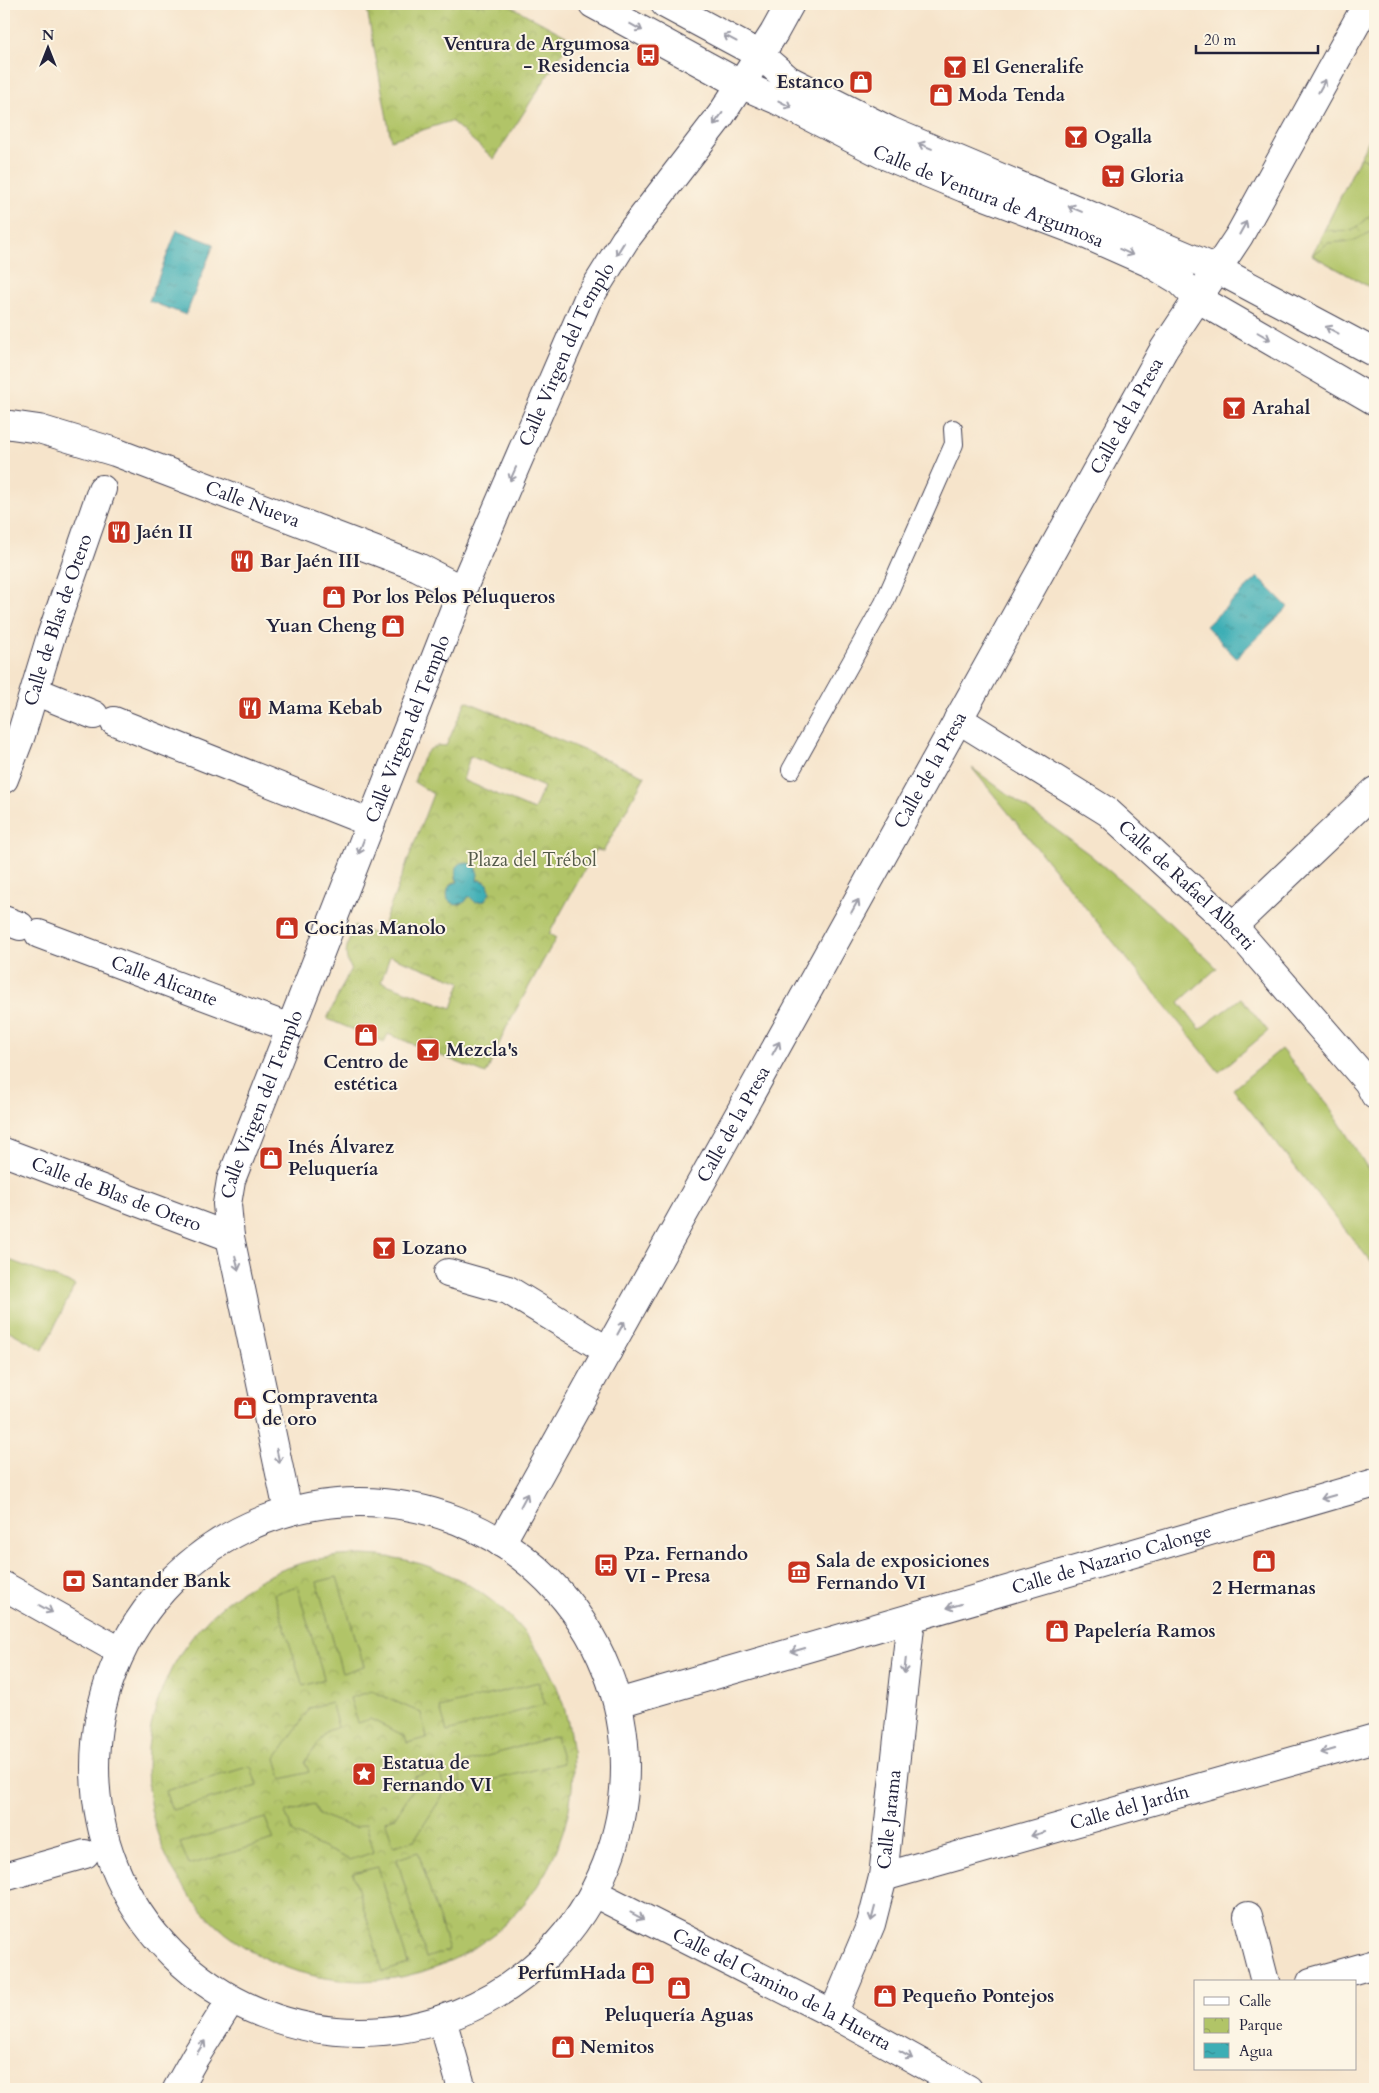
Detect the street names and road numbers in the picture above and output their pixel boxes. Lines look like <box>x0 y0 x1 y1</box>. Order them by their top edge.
street label: Calle de Ventura de Argumosa <box>868 138 1108 254</box>
street label: Calle Virgen del Templo <box>513 258 621 450</box>
street label: Calle de la Presa <box>1084 353 1170 479</box>
street label: Calle Nueva <box>202 474 304 534</box>
street label: Calle de Blas de Otero <box>18 530 98 709</box>
street label: Calle Virgen del Templo <box>359 631 456 827</box>
street label: Calle de la Presa <box>887 707 973 833</box>
street label: Calle de Rafael Alberti <box>1112 814 1261 956</box>
street label: Calle Alicante <box>107 949 222 1013</box>
street label: Calle Virgen del Templo <box>215 1006 309 1201</box>
street label: Calle de la Presa <box>691 1061 776 1187</box>
street label: Calle de Blas de Otero <box>28 1150 205 1238</box>
street label: Calle de Nazario Calonge <box>1009 1518 1215 1601</box>
street label: Calle Jarama <box>871 1768 908 1871</box>
street label: Calle del Jardín <box>1067 1778 1192 1837</box>
street label: Calle del Camino de la Huerta <box>668 1922 896 2057</box>

